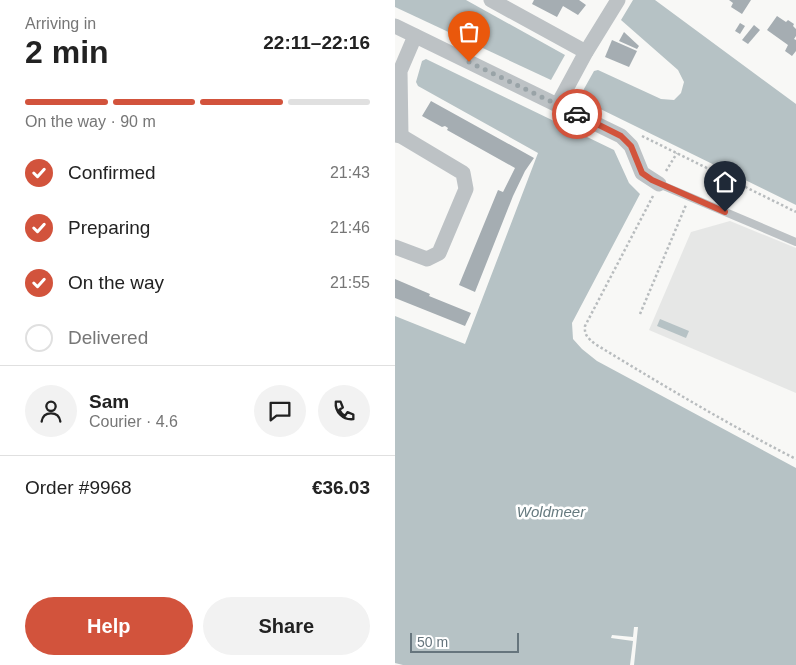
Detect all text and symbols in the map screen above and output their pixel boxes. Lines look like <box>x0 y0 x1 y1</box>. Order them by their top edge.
pin <box>448 11 490 62</box>
text: Arriving in <box>25 15 96 32</box>
icon: bag <box>455 18 483 46</box>
text: 22:11–22:16 <box>263 32 370 53</box>
text: 2 min <box>25 34 109 70</box>
courier <box>552 89 602 139</box>
icon: car <box>563 100 591 128</box>
text: On the way · 90 m <box>25 113 156 130</box>
icon: check <box>25 159 53 187</box>
pin <box>704 161 746 212</box>
text: Confirmed <box>68 162 156 183</box>
text: 21:43 <box>330 164 370 181</box>
icon: home <box>711 168 739 196</box>
icon: check <box>25 214 53 242</box>
text: Preparing <box>68 217 150 238</box>
text: 21:46 <box>330 219 370 236</box>
icon: check <box>25 269 53 297</box>
text: On the way <box>68 272 164 293</box>
text: 21:55 <box>330 274 370 291</box>
text: Delivered <box>68 327 148 348</box>
button: person <box>25 385 77 437</box>
button: chat <box>254 385 306 437</box>
button: phone <box>318 385 370 437</box>
text: Sam <box>89 391 129 412</box>
text: Courier · 4.6 <box>89 413 178 430</box>
text: Order #9968 <box>25 477 132 498</box>
text: €36.03 <box>312 477 370 498</box>
water label: Woldmeer <box>517 503 586 520</box>
button: Help <box>25 597 193 655</box>
button: Share <box>203 597 370 655</box>
scale bar <box>410 630 519 653</box>
text: 50 m <box>417 634 448 650</box>

